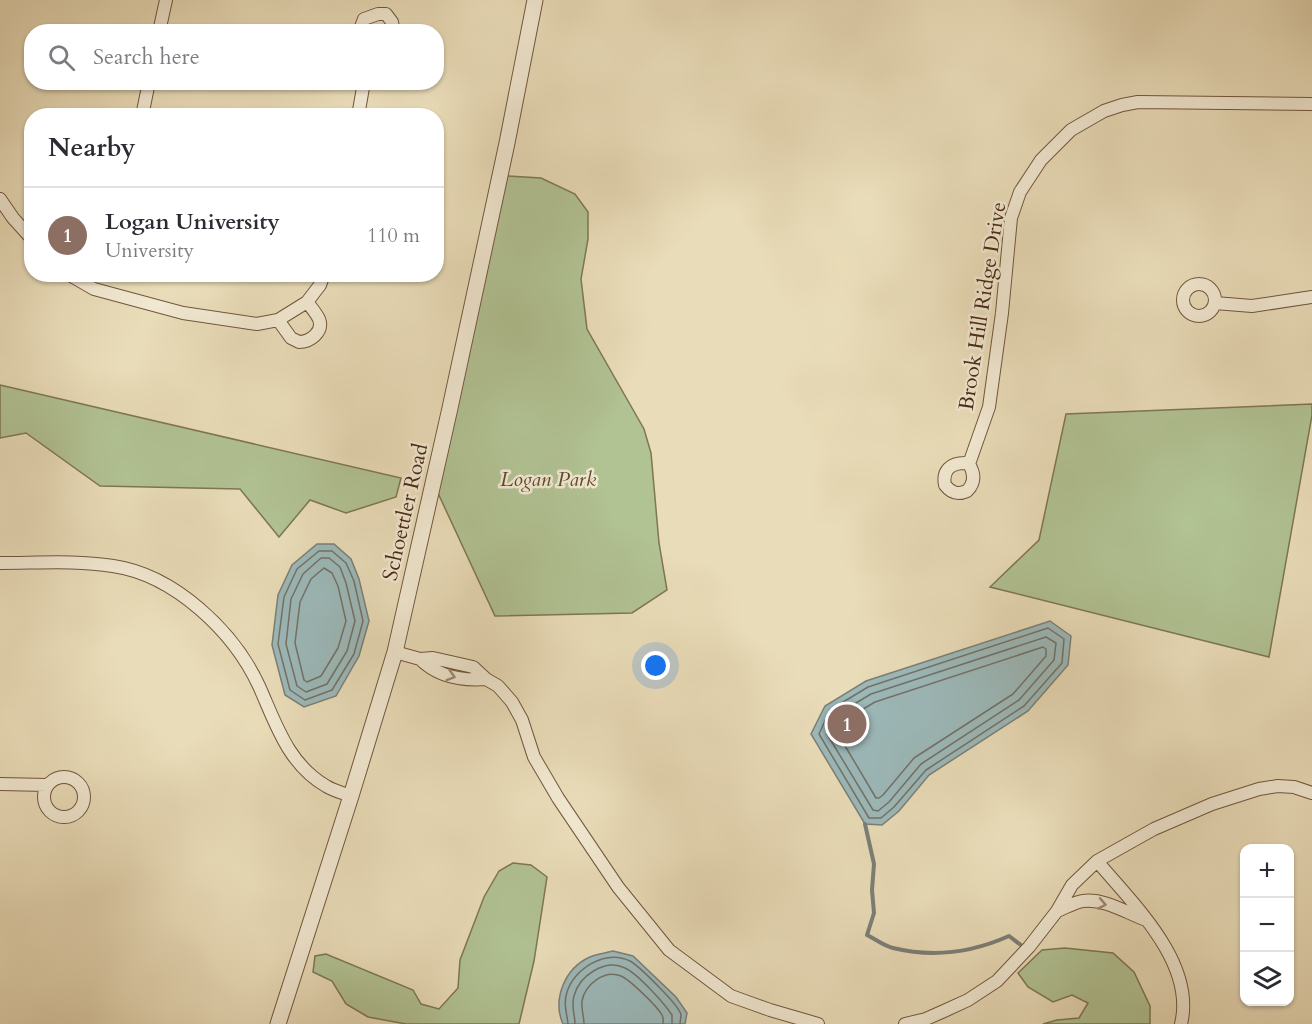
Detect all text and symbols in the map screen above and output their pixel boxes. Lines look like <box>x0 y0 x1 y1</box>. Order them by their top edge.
search box <box>24 24 444 90</box>
icon: search <box>45 41 78 74</box>
text: Search here <box>93 42 200 72</box>
text: Nearby <box>48 130 136 165</box>
street label: Brook Hill Ridge Drive <box>952 200 1013 412</box>
text: Logan University <box>105 207 280 237</box>
text: 1 <box>62 222 73 249</box>
text: 110 m <box>367 222 420 249</box>
text: University <box>105 237 194 264</box>
street label: Schoettler Road <box>376 441 435 584</box>
park label: Logan Park <box>500 465 597 494</box>
your location <box>641 651 670 680</box>
one-way arrow <box>445 669 456 681</box>
pin: 1 <box>828 702 866 746</box>
map controls <box>1240 844 1294 1006</box>
button: + <box>1240 844 1294 898</box>
one-way arrow <box>1097 897 1107 910</box>
button: − <box>1240 898 1294 952</box>
button: layers <box>1240 952 1294 1006</box>

